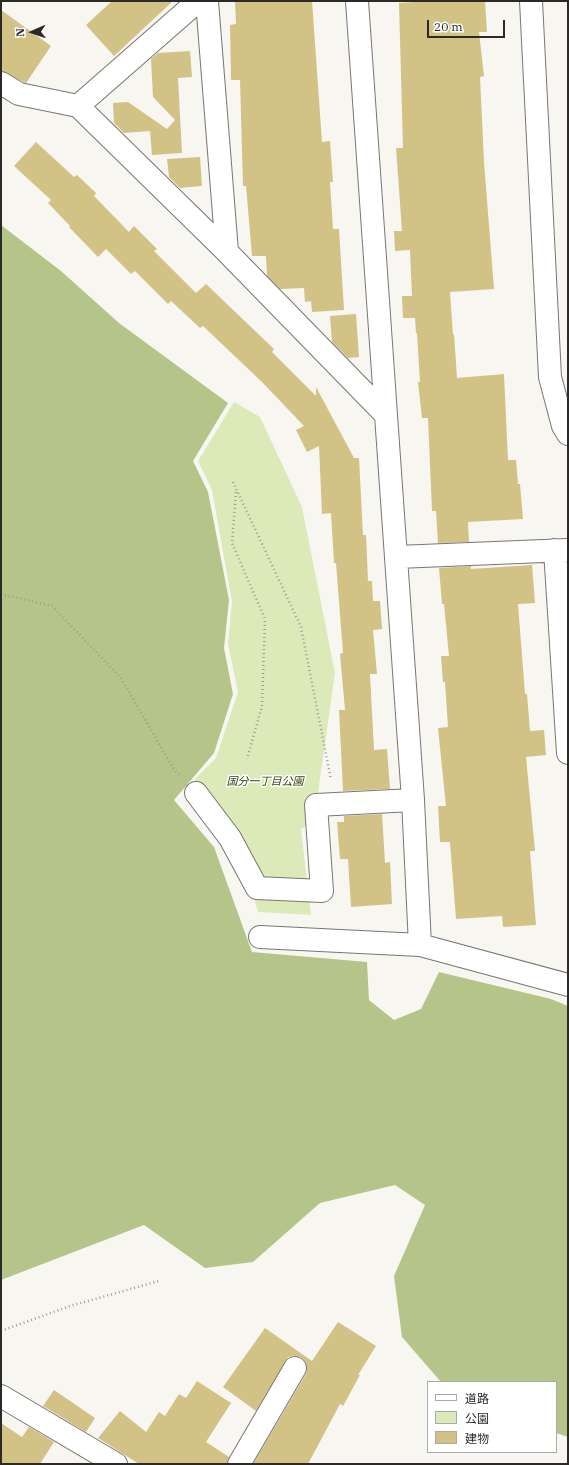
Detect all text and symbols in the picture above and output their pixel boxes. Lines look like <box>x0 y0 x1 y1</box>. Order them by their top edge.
north arrow <box>12 12 52 52</box>
scale bar <box>429 12 507 38</box>
text: 20 m <box>434 19 463 34</box>
text: N <box>13 28 27 37</box>
park label: 国分一丁目公園 <box>227 775 303 789</box>
legend <box>427 1381 557 1453</box>
text: 道路 <box>465 1391 489 1406</box>
text: 公園 <box>465 1411 489 1426</box>
text: 建物 <box>465 1431 489 1446</box>

